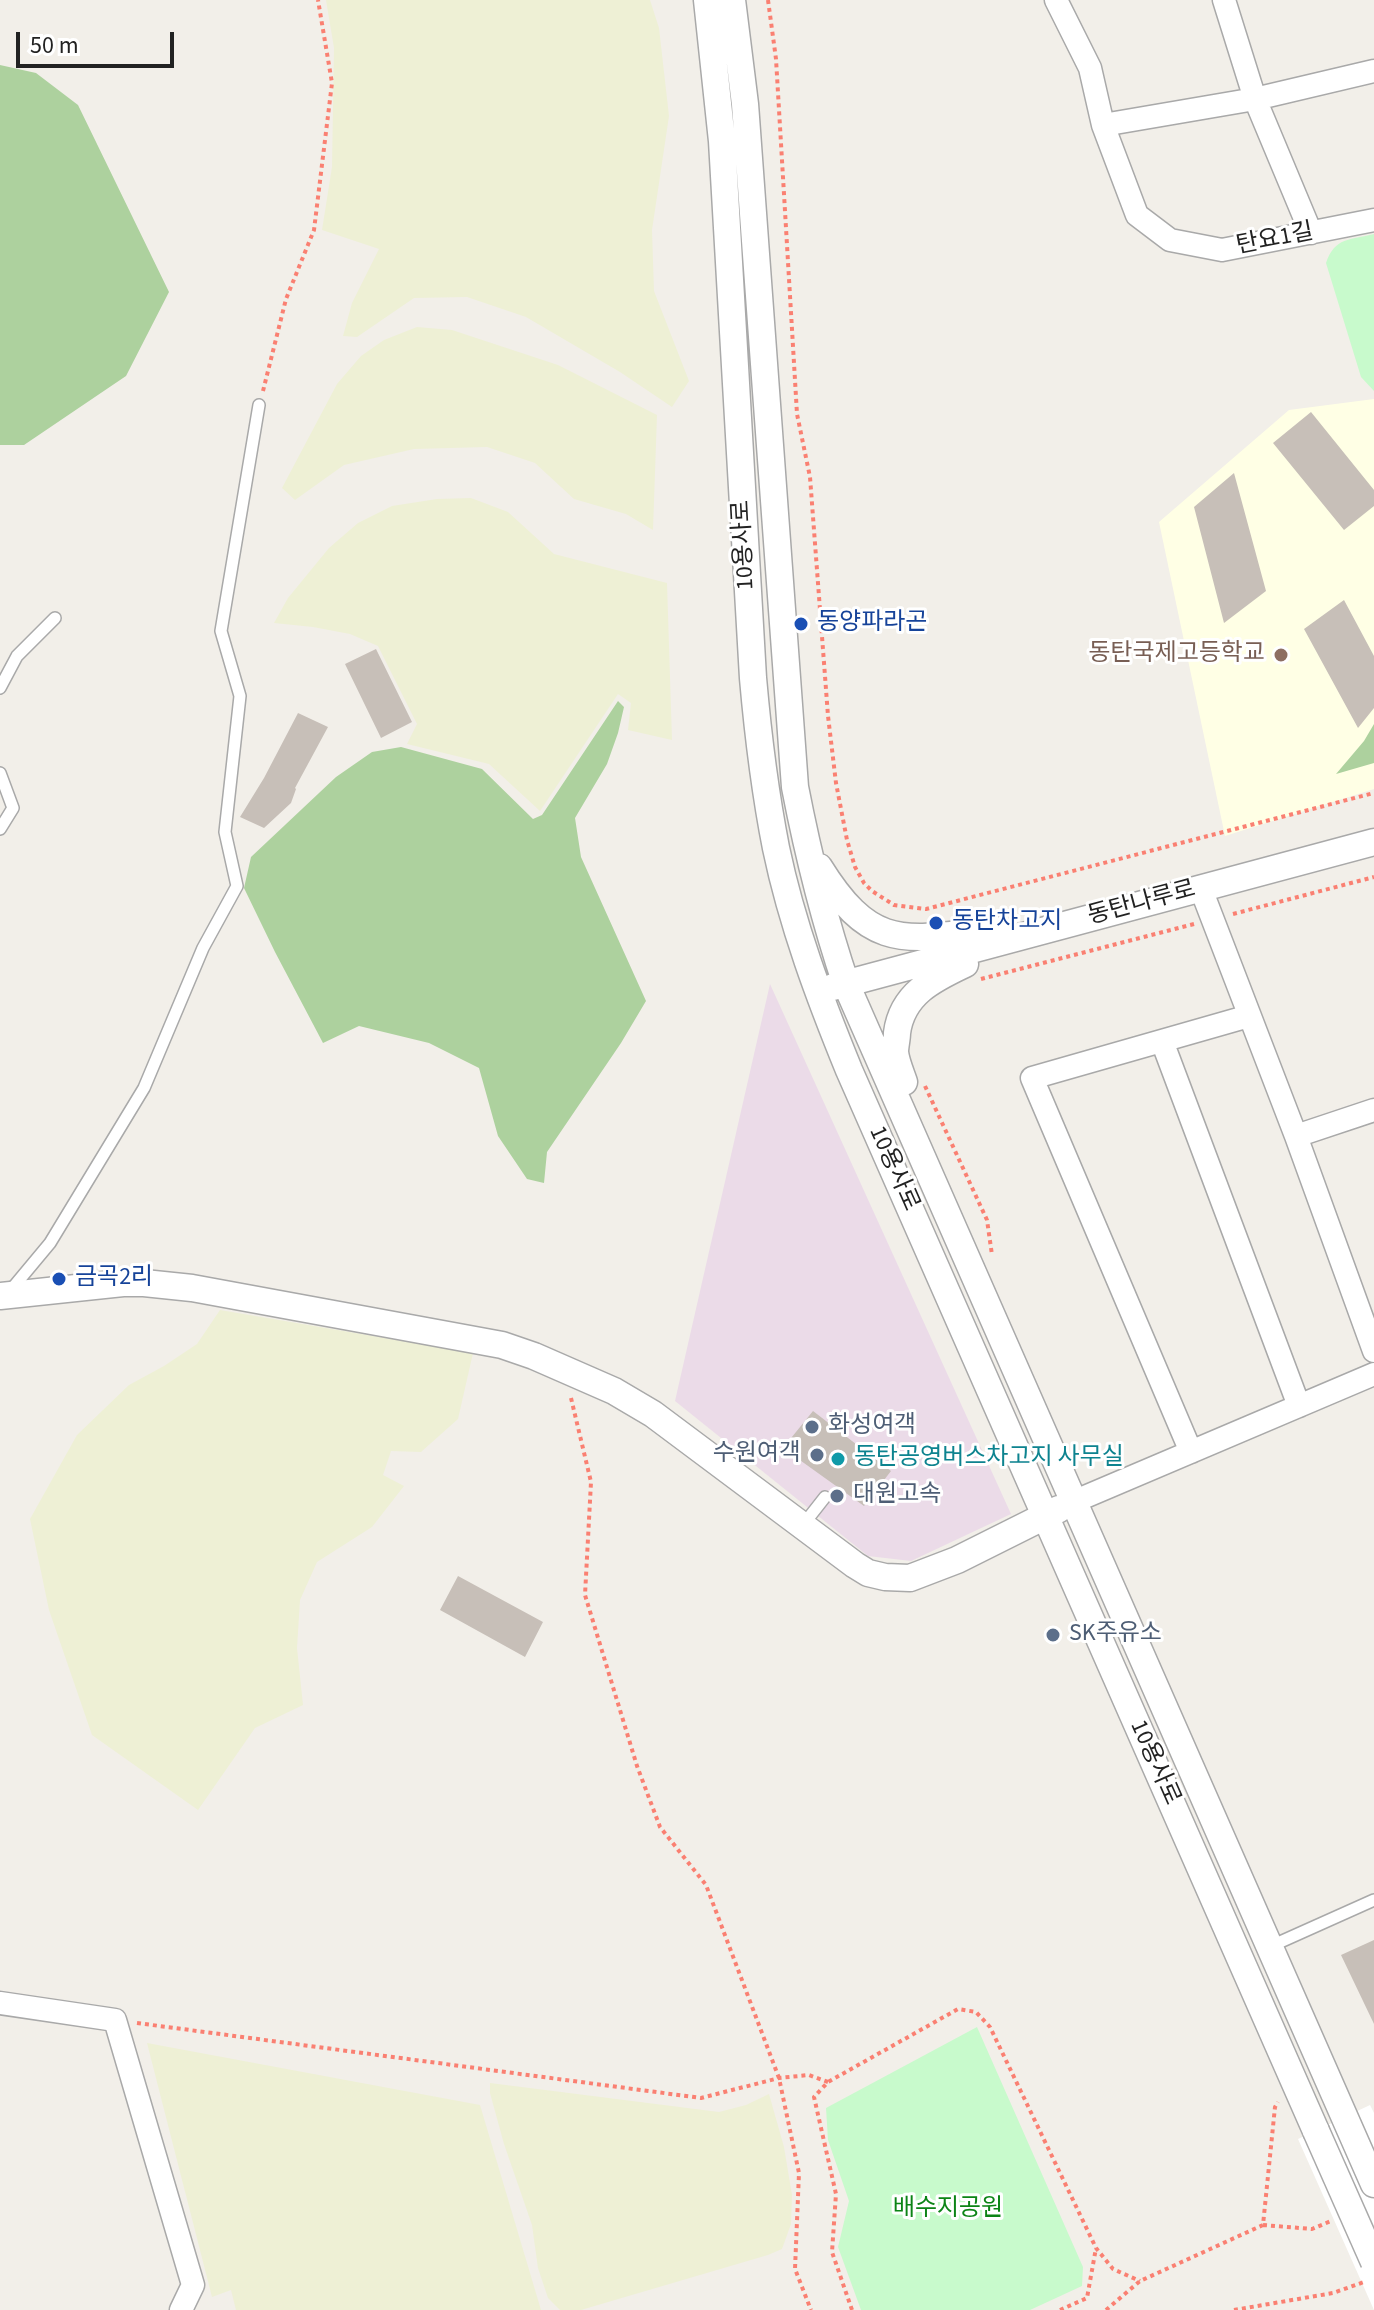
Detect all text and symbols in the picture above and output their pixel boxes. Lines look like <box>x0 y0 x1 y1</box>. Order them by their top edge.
scale bar <box>20 16 178 66</box>
text: 50 m <box>30 28 79 63</box>
street label: 탄요1길 <box>1234 218 1316 262</box>
street label: 10용사로 <box>728 499 762 591</box>
place label: 동양파라곤 <box>817 610 927 638</box>
marker: 동양파라곤 <box>792 615 810 633</box>
place label: 동탄국제고등학교 <box>1088 641 1265 669</box>
marker: 동탄국제고등학교 <box>1272 646 1290 664</box>
street label: 동탄나루로 <box>1085 876 1199 932</box>
place label: 동탄차고지 <box>952 909 1062 937</box>
marker: 동탄차고지 <box>927 914 945 932</box>
street label: 10용사로 <box>862 1122 924 1216</box>
place label: 금곡2리 <box>75 1265 153 1293</box>
marker: 금곡2리 <box>50 1270 68 1288</box>
place label: 화성여객 <box>828 1413 916 1441</box>
marker: 화성여객 <box>803 1418 821 1436</box>
place label: 수원여객 <box>713 1441 801 1469</box>
place label: 동탄공영버스차고지 사무실 <box>854 1445 1124 1473</box>
marker: 수원여객 <box>808 1446 826 1464</box>
marker: 동탄공영버스차고지 사무실 <box>829 1450 847 1468</box>
place label: 대원고속 <box>853 1482 941 1510</box>
marker: 대원고속 <box>828 1487 846 1505</box>
place label: SK주유소 <box>1069 1621 1162 1649</box>
marker: SK주유소 <box>1044 1626 1062 1644</box>
street label: 10용사로 <box>1123 1716 1185 1810</box>
park label: 배수지공원 <box>893 2196 1003 2224</box>

